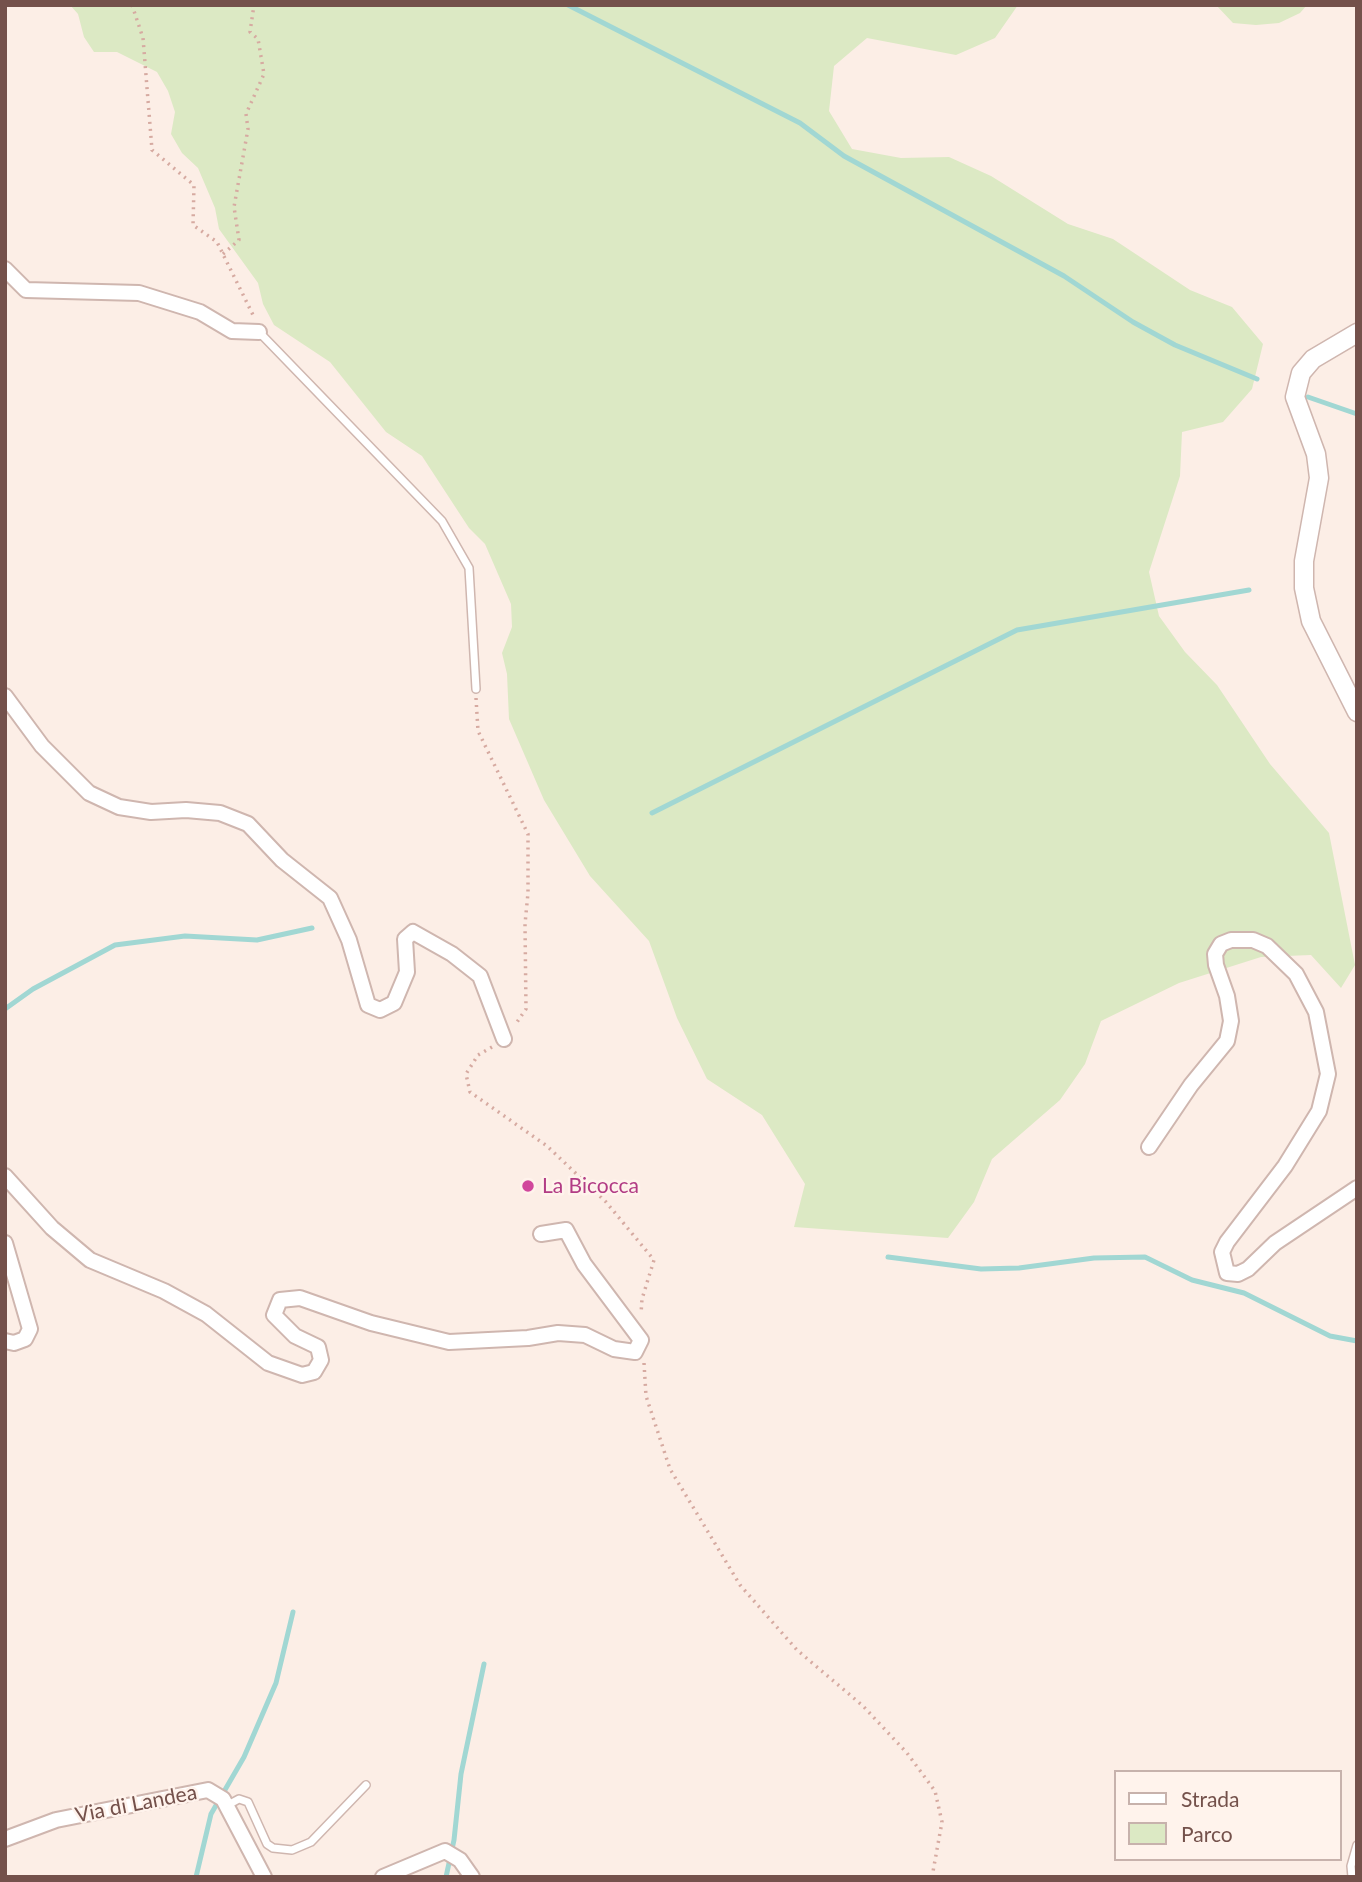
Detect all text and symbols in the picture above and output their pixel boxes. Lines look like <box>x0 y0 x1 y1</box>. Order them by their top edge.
place label: La Bicocca <box>542 1173 639 1199</box>
marker: La Bicocca <box>520 1178 536 1194</box>
legend <box>1114 1770 1341 1861</box>
street label: Via di Landea <box>73 1780 199 1828</box>
text: Strada <box>1181 1786 1240 1811</box>
text: Parco <box>1181 1821 1233 1846</box>

